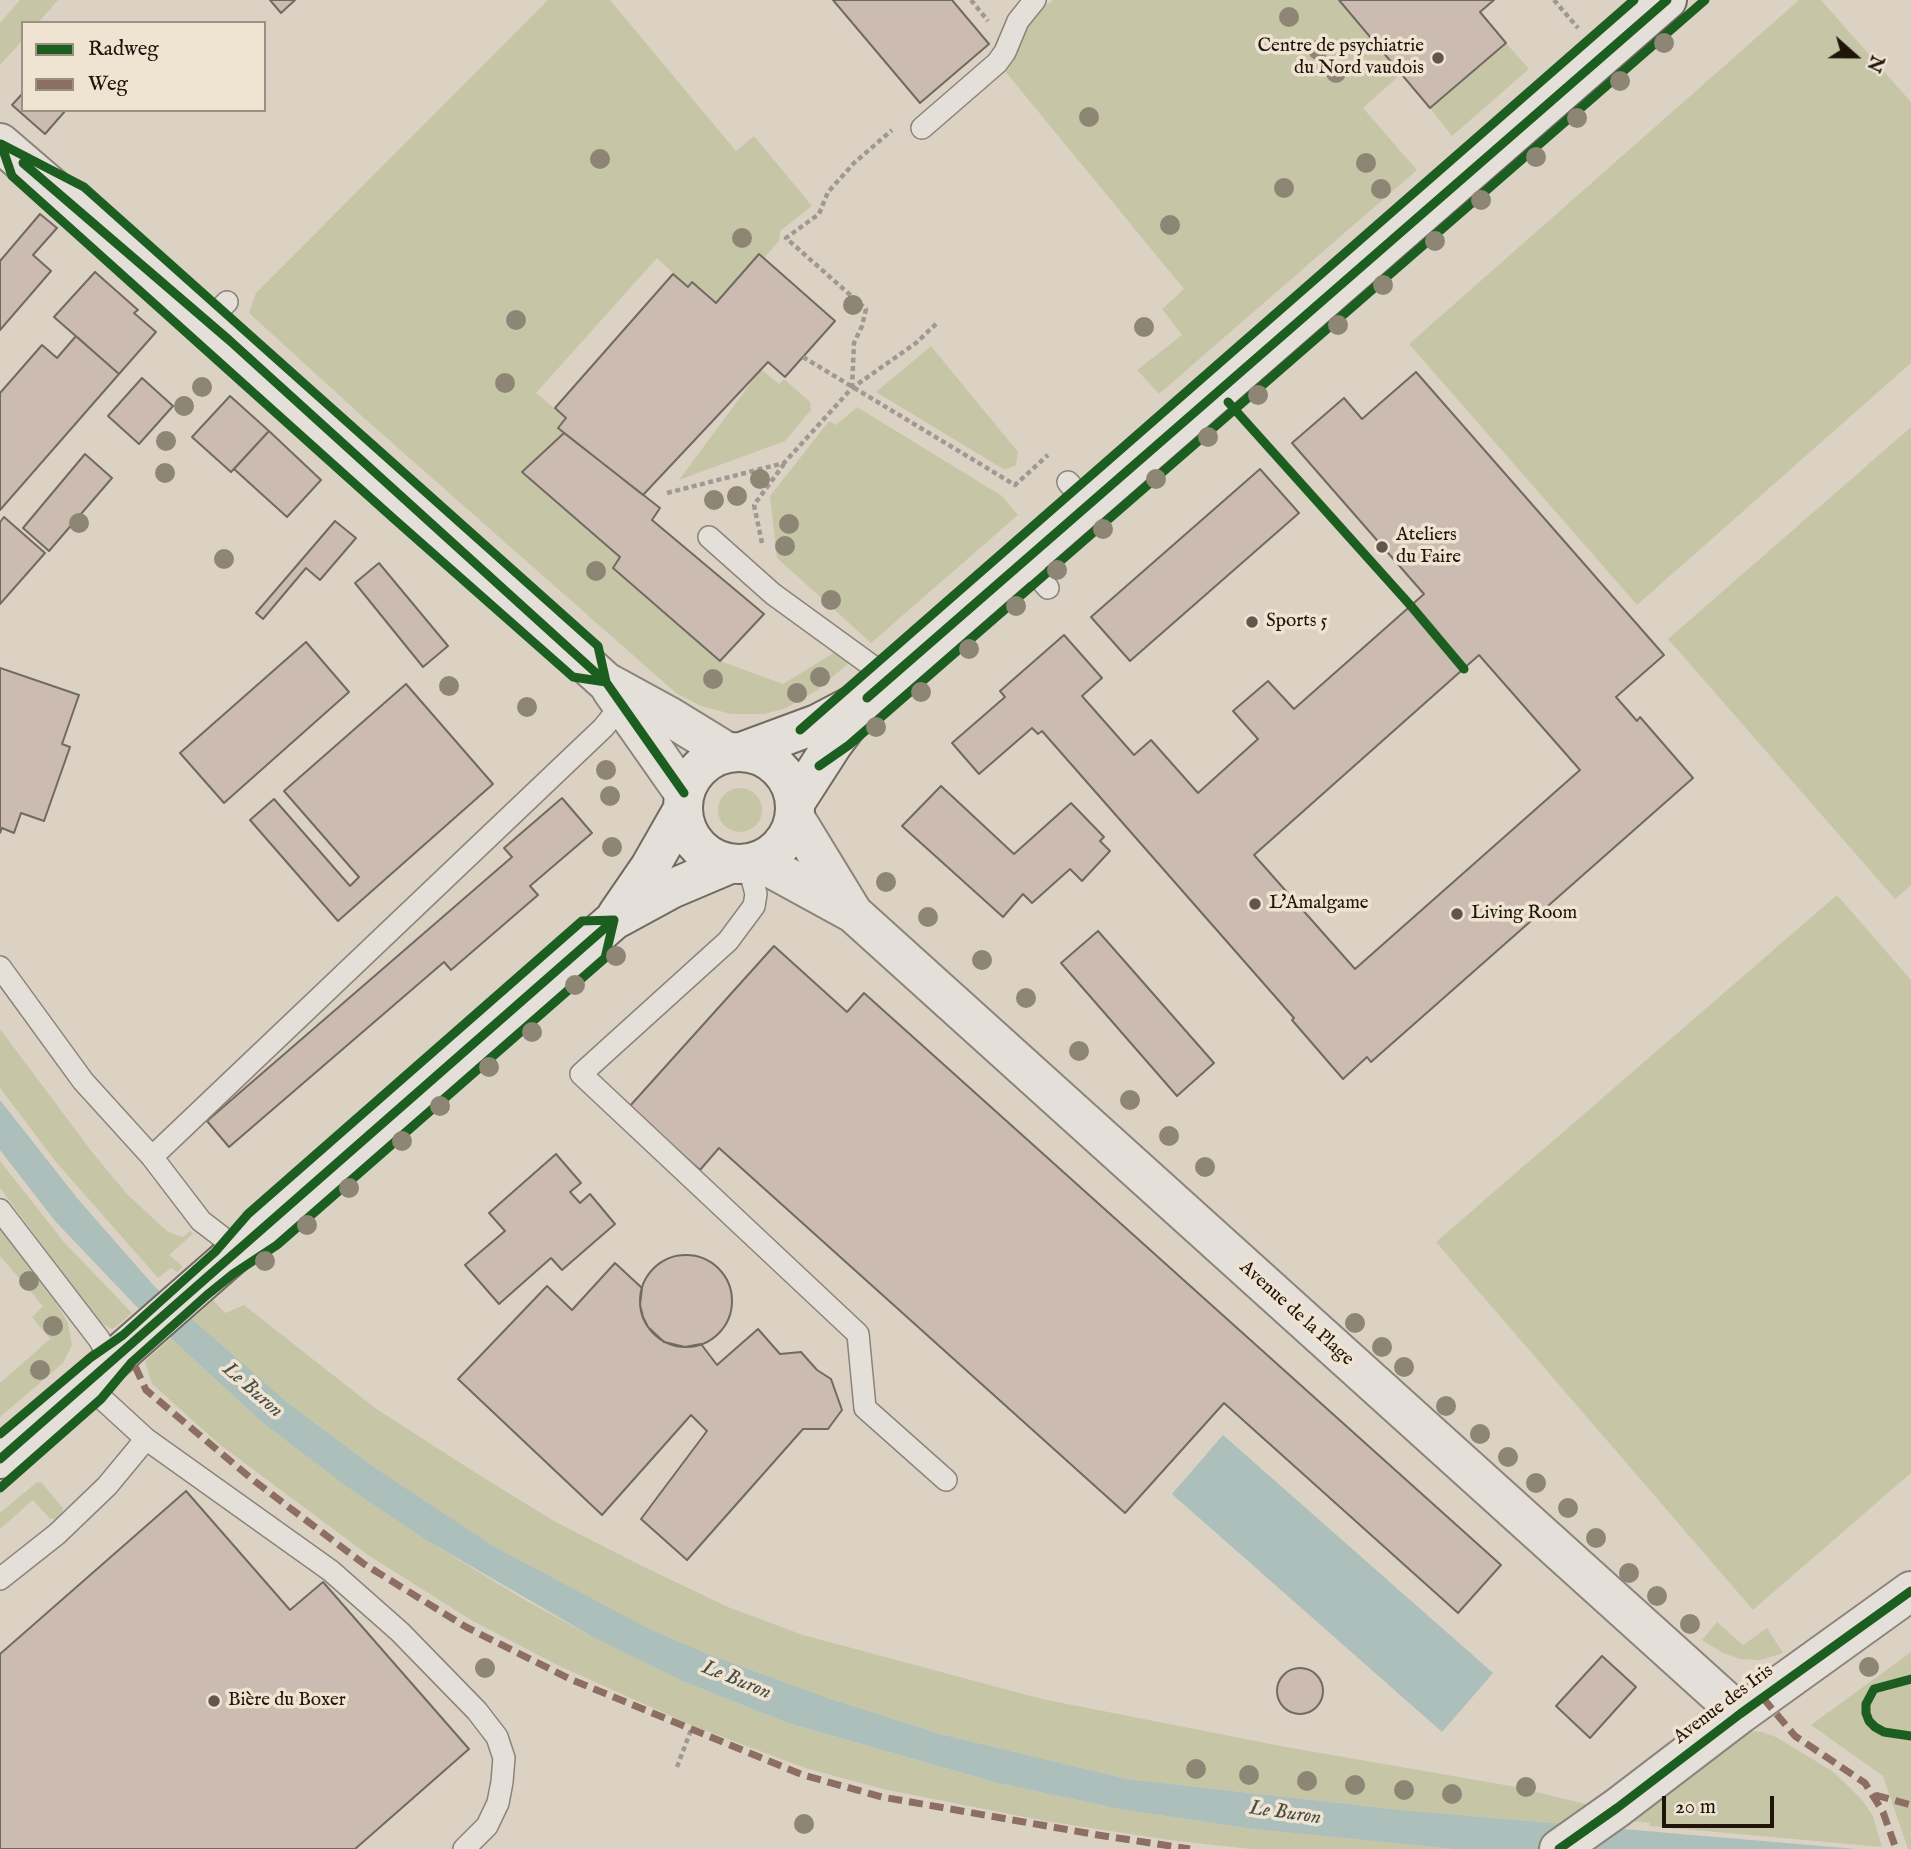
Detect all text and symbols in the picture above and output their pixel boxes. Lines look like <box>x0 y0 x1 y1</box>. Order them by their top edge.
legend <box>21 21 266 112</box>
north arrow <box>1820 21 1890 91</box>
text: Radweg <box>88 36 159 63</box>
place label: Centre de psychiatrie du Nord vaudois <box>1257 36 1424 80</box>
marker: Centre de psychiatrie du Nord vaudois <box>1430 50 1446 66</box>
text: N <box>1860 52 1889 75</box>
text: Weg <box>88 71 128 98</box>
place label: Ateliers du Faire <box>1396 525 1461 569</box>
marker: Ateliers du Faire <box>1374 539 1390 555</box>
place label: Sports 5 <box>1266 611 1327 633</box>
marker: Sports 5 <box>1244 614 1260 630</box>
place label: L'Amalgame <box>1269 893 1369 915</box>
marker: L'Amalgame <box>1247 896 1263 912</box>
place label: Living Room <box>1471 903 1577 925</box>
marker: Living Room <box>1449 906 1465 922</box>
street label: Avenue de la Plage <box>1234 1257 1358 1371</box>
water label: Le Buron <box>216 1358 288 1424</box>
water label: Le Buron <box>698 1656 774 1706</box>
street label: Avenue des Iris <box>1670 1660 1778 1750</box>
place label: Bière du Boxer <box>228 1690 346 1712</box>
marker: Bière du Boxer <box>206 1693 222 1709</box>
scale bar <box>1666 1783 1778 1827</box>
text: 20 m <box>1675 1794 1716 1821</box>
water label: Le Buron <box>1247 1796 1323 1832</box>

